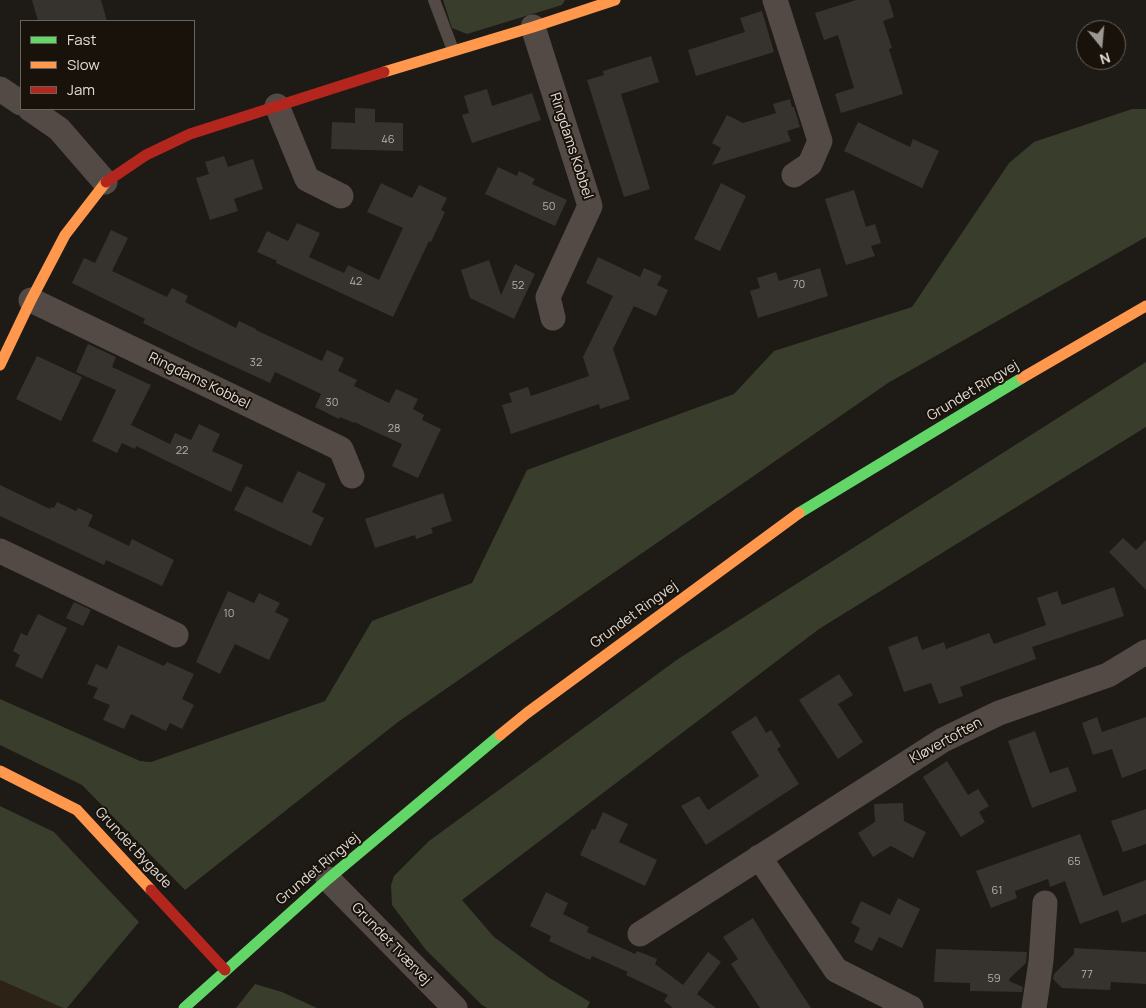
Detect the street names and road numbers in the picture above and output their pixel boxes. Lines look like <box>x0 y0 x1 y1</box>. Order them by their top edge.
street label: Ringdams Kobbel <box>546 91 596 201</box>
street label: Ringdams Kobbel <box>146 349 252 413</box>
street label: Grundet Ringvej <box>924 357 1022 425</box>
street label: Grundet Ringvej <box>587 578 681 652</box>
street label: Kløvertoften <box>907 714 985 768</box>
street label: Grundet Bygade <box>91 804 175 892</box>
street label: Grundet Ringvej <box>273 829 363 909</box>
street label: Grundet Tværvej <box>348 900 434 988</box>

